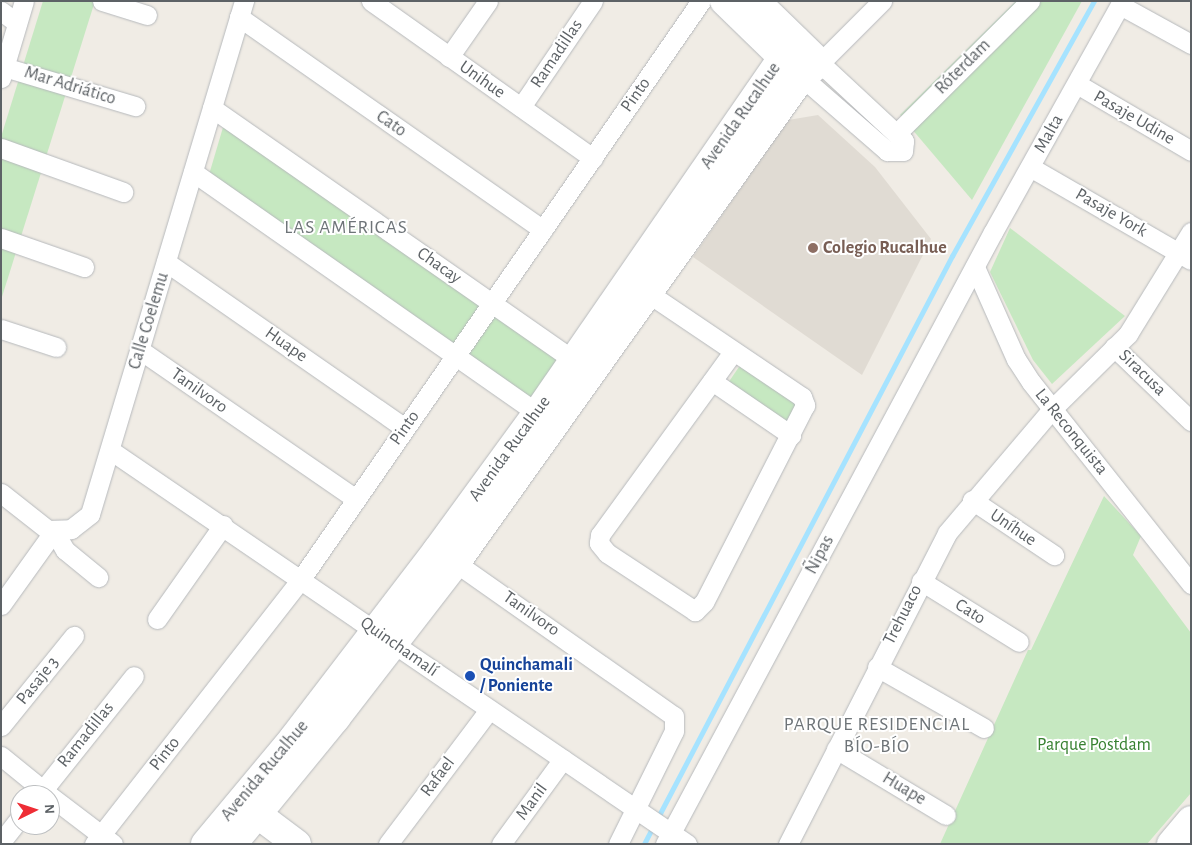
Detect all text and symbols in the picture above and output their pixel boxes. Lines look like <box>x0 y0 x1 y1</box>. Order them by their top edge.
street label: Ramadillas <box>526 16 588 92</box>
street label: Róterdam <box>931 35 995 99</box>
street label: Unihue <box>455 56 509 104</box>
street label: Avenida Rucalhue <box>696 59 786 173</box>
street label: Mar Adriático <box>22 62 118 110</box>
street label: Pinto <box>616 74 656 116</box>
street label: Pasaje Udine <box>1090 86 1178 150</box>
street label: Cato <box>372 106 410 142</box>
street label: Malta <box>1030 111 1068 157</box>
street label: Pasaje York <box>1071 184 1151 242</box>
district label: LAS AMÉRICAS <box>283 217 409 239</box>
place label: Colegio Rucalhue <box>823 237 947 259</box>
marker: Colegio Rucalhue <box>807 242 819 254</box>
street label: Chacay <box>413 243 465 289</box>
street label: Calle Coelemu <box>124 270 174 372</box>
street label: Huape <box>261 323 311 367</box>
street label: Siracusa <box>1114 345 1170 401</box>
street label: Tanilvoro <box>166 364 232 418</box>
street label: La Reconquista <box>1030 385 1112 479</box>
street label: Avenida Rucalhue <box>464 392 556 506</box>
street label: Pinto <box>385 407 425 449</box>
street label: Uníhue <box>986 505 1040 551</box>
street label: Ñipas <box>801 532 839 578</box>
street label: Trehuaco <box>879 581 927 649</box>
street label: Tanilvoro <box>498 587 564 641</box>
street label: Cato <box>951 594 989 630</box>
street label: Quinchamalí <box>356 612 442 682</box>
street label: Pasaje 3 <box>12 653 64 709</box>
place label: Quinchamali / Poniente <box>480 655 573 698</box>
marker: Quinchamali / Poniente <box>464 670 476 682</box>
street label: Ramadillas <box>53 698 119 772</box>
district label: PARQUE RESIDENCIAL BÍO-BÍO <box>782 714 972 758</box>
street label: Avenida Rucalhue <box>217 716 313 826</box>
street label: Pinto <box>145 733 185 775</box>
park label: Parque Postdam <box>1037 734 1151 756</box>
street label: Rafael <box>416 753 460 801</box>
street label: Huape <box>878 768 930 810</box>
street label: Manil <box>511 779 553 825</box>
north arrow <box>10 785 60 835</box>
text: N <box>42 804 56 814</box>

